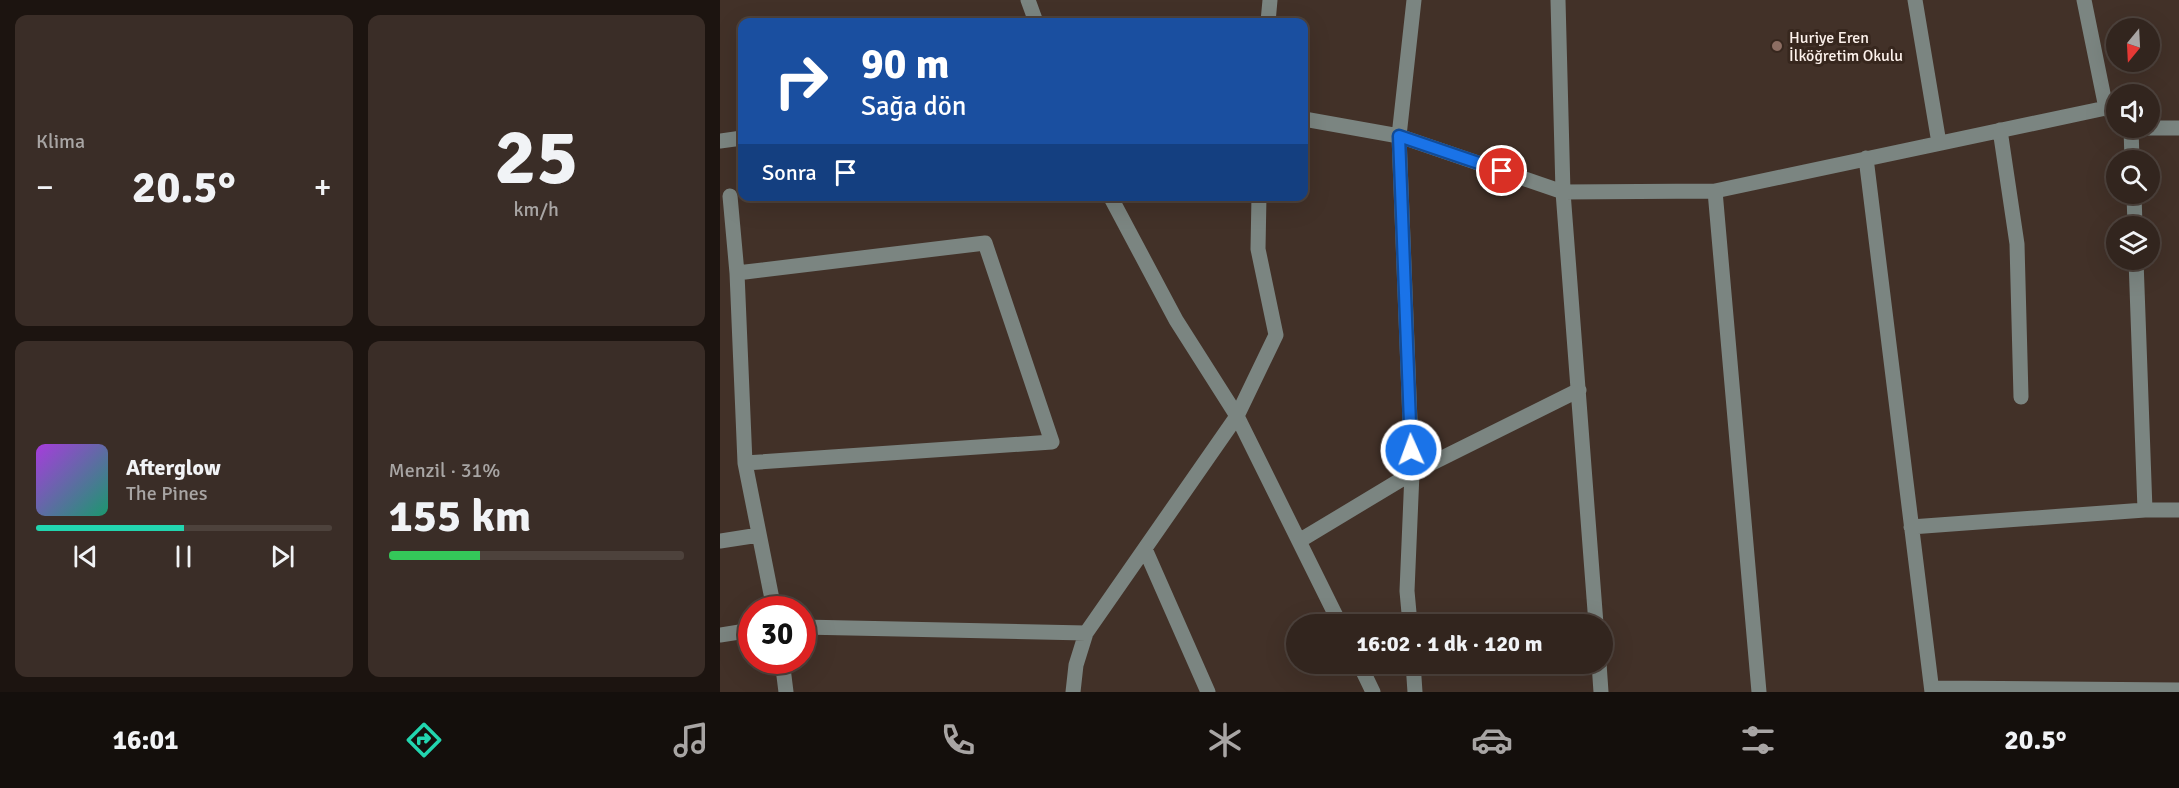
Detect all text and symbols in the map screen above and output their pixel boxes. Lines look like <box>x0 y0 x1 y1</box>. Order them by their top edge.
north arrow <box>2106 18 2160 72</box>
map controls <box>2106 18 2160 270</box>
place label: Huriye Eren İlköğretim Okulu <box>1789 28 1903 66</box>
text: 90 m <box>861 39 950 90</box>
marker: Huriye Eren İlköğretim Okulu <box>1770 39 1784 53</box>
icon: right <box>762 42 840 120</box>
button: sound <box>2106 84 2160 138</box>
text: Sağa dön <box>861 90 967 123</box>
text: 25 <box>494 110 578 206</box>
text: Klima <box>36 129 85 154</box>
pin <box>1476 145 1527 196</box>
button: search <box>2106 150 2160 204</box>
icon: arrive <box>1485 154 1518 187</box>
icon: arrive <box>829 156 862 189</box>
text: Sonra <box>762 159 817 186</box>
text: 20.5° <box>132 160 236 215</box>
text: − <box>36 167 54 208</box>
text: + <box>314 167 331 208</box>
text: km/h <box>514 197 559 222</box>
button: layers <box>2106 216 2160 270</box>
position arrow <box>1379 418 1443 482</box>
text: Afterglow <box>126 454 221 481</box>
text: Menzil · 31% <box>389 458 500 483</box>
text: The Pines <box>126 481 208 506</box>
text: 155 km <box>389 489 531 544</box>
icon: previous <box>69 540 102 573</box>
icon: pause <box>167 540 200 573</box>
icon: next <box>266 540 299 573</box>
speed limit sign: 30 <box>738 596 816 674</box>
text: 16:02 · 1 dk · 120 m <box>1356 630 1543 657</box>
icon: directions <box>403 719 445 761</box>
icon: music <box>670 719 712 761</box>
icon: phone <box>937 719 979 761</box>
icon: climate <box>1204 719 1246 761</box>
icon: car <box>1471 719 1513 761</box>
icon: filters <box>1737 719 1779 761</box>
text: 16:01 <box>112 724 179 757</box>
text: 20.5° <box>2004 724 2067 757</box>

